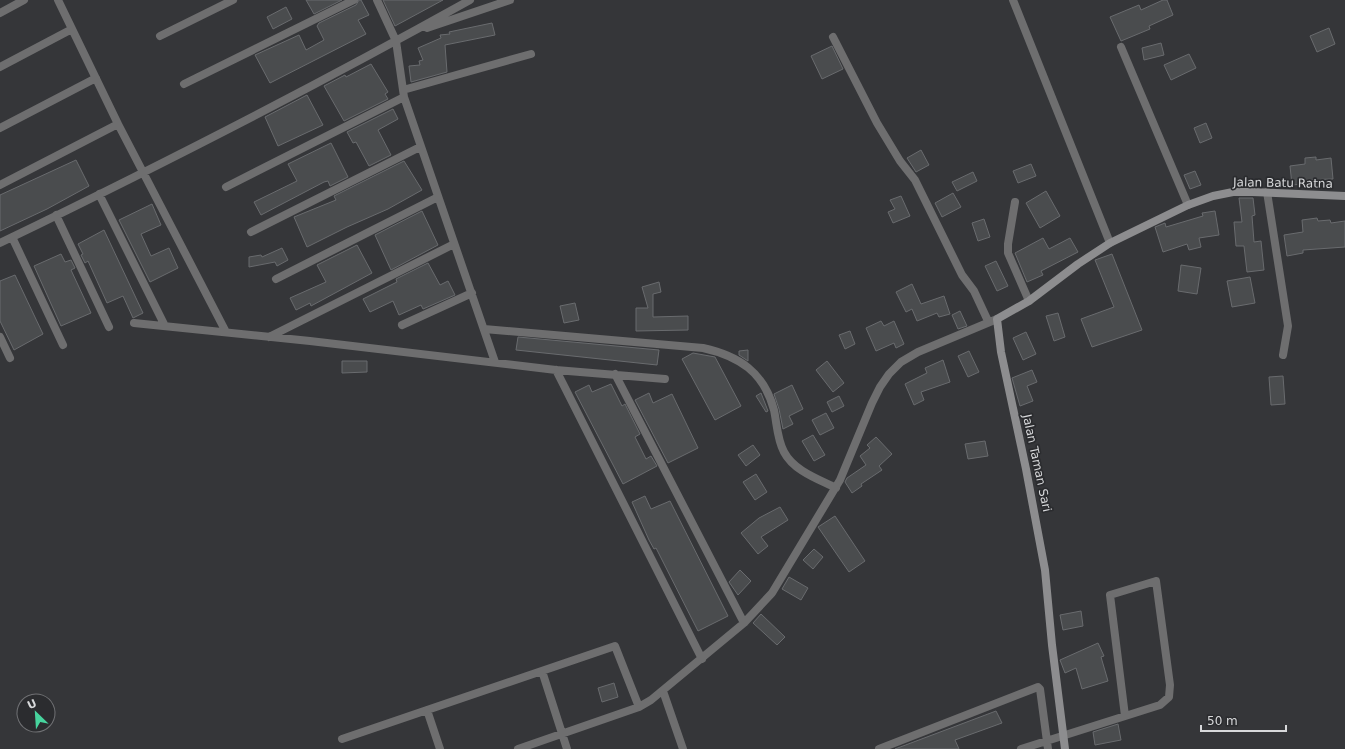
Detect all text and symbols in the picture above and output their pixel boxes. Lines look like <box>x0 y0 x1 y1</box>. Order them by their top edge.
street label: Jalan Batu Ratna <box>1232 175 1333 191</box>
street label: Jalan Taman Sari <box>1020 412 1054 513</box>
north arrow <box>16 693 56 733</box>
text: U <box>25 697 39 712</box>
scale bar <box>1201 707 1286 733</box>
text: 50 m <box>1207 714 1238 728</box>

